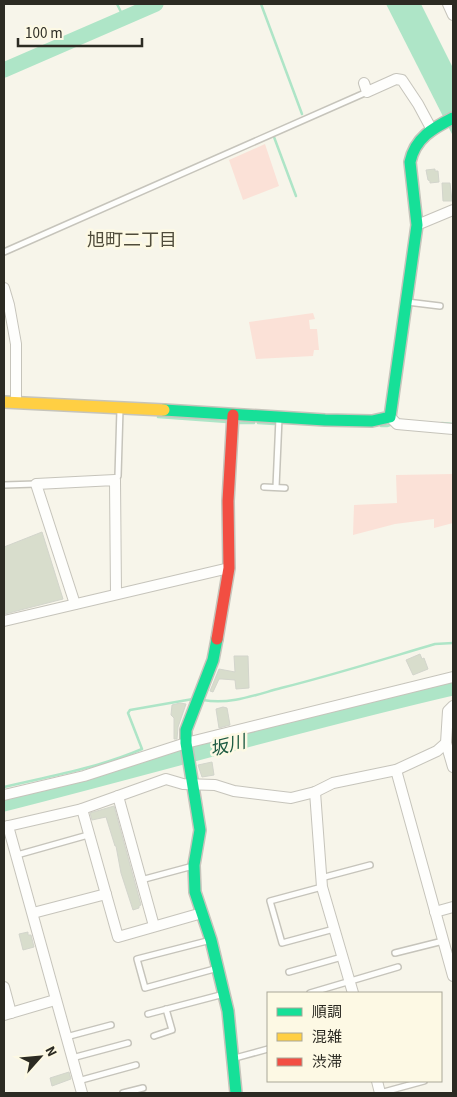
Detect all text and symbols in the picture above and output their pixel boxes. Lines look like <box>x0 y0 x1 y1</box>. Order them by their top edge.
scale bar <box>18 15 141 47</box>
text: 100 m <box>25 23 63 44</box>
district label: 旭町二丁目 <box>87 228 177 253</box>
water label: 坂川 <box>208 729 250 762</box>
legend <box>267 992 442 1082</box>
text: 順調 <box>312 1002 342 1023</box>
text: 混雑 <box>312 1027 342 1048</box>
north arrow <box>15 1032 65 1082</box>
text: N <box>40 1043 62 1060</box>
text: 渋滞 <box>312 1052 342 1073</box>

